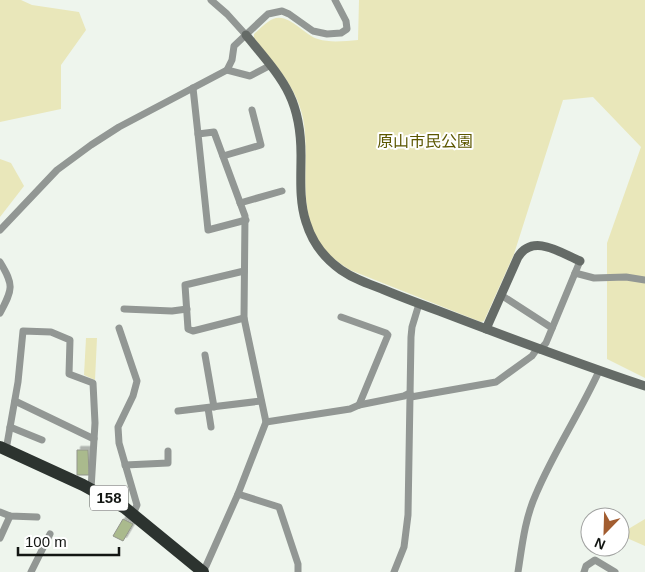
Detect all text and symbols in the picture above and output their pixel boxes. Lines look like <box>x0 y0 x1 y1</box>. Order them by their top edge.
park label: 原山市民公園 <box>377 133 473 150</box>
road number: 158 <box>90 486 128 510</box>
north arrow <box>580 507 630 557</box>
scale bar <box>18 524 119 556</box>
text: 100 m <box>25 533 67 550</box>
text: N <box>592 535 608 553</box>

